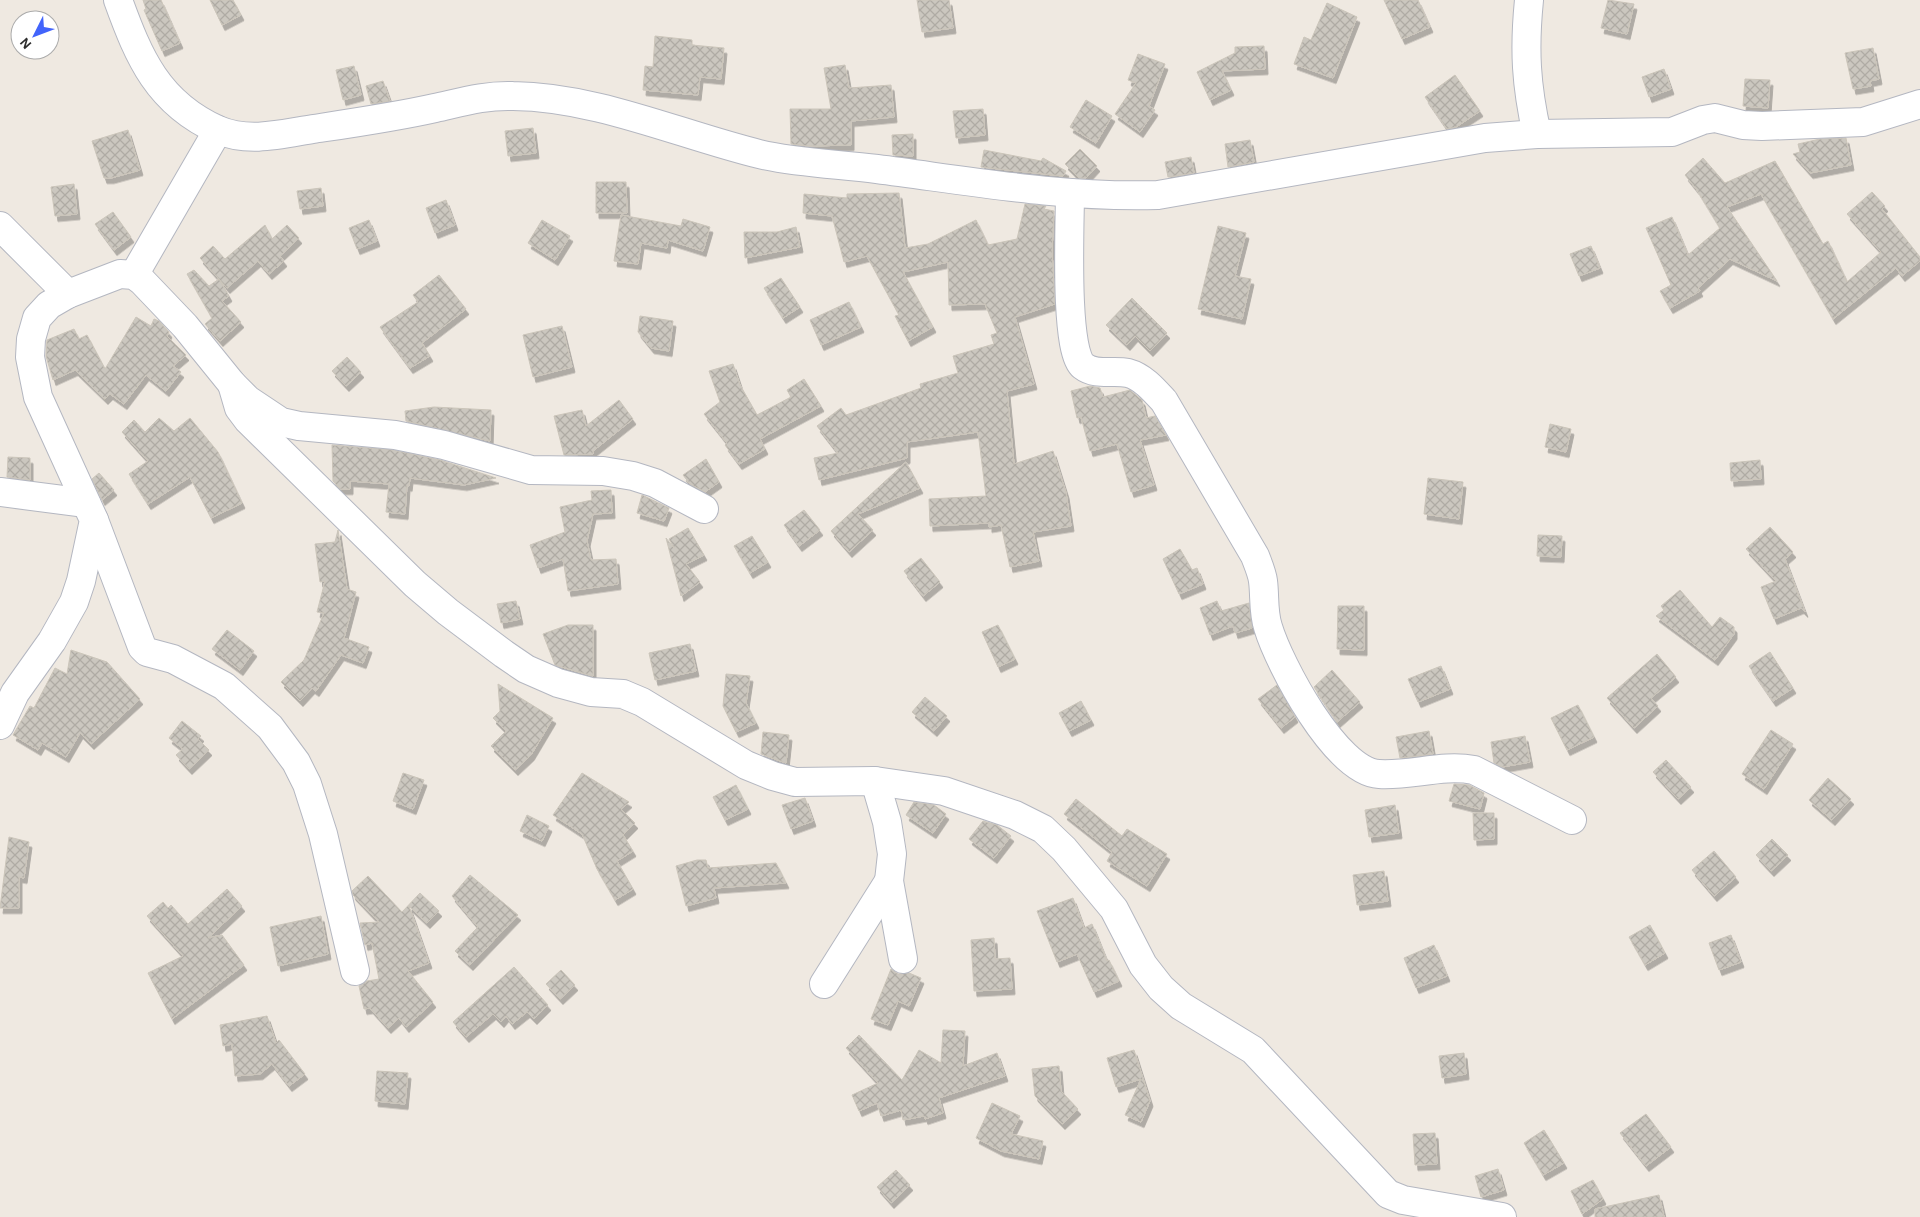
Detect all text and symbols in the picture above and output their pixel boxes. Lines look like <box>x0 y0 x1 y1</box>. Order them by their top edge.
north arrow <box>10 10 60 60</box>
text: N <box>18 35 35 51</box>

